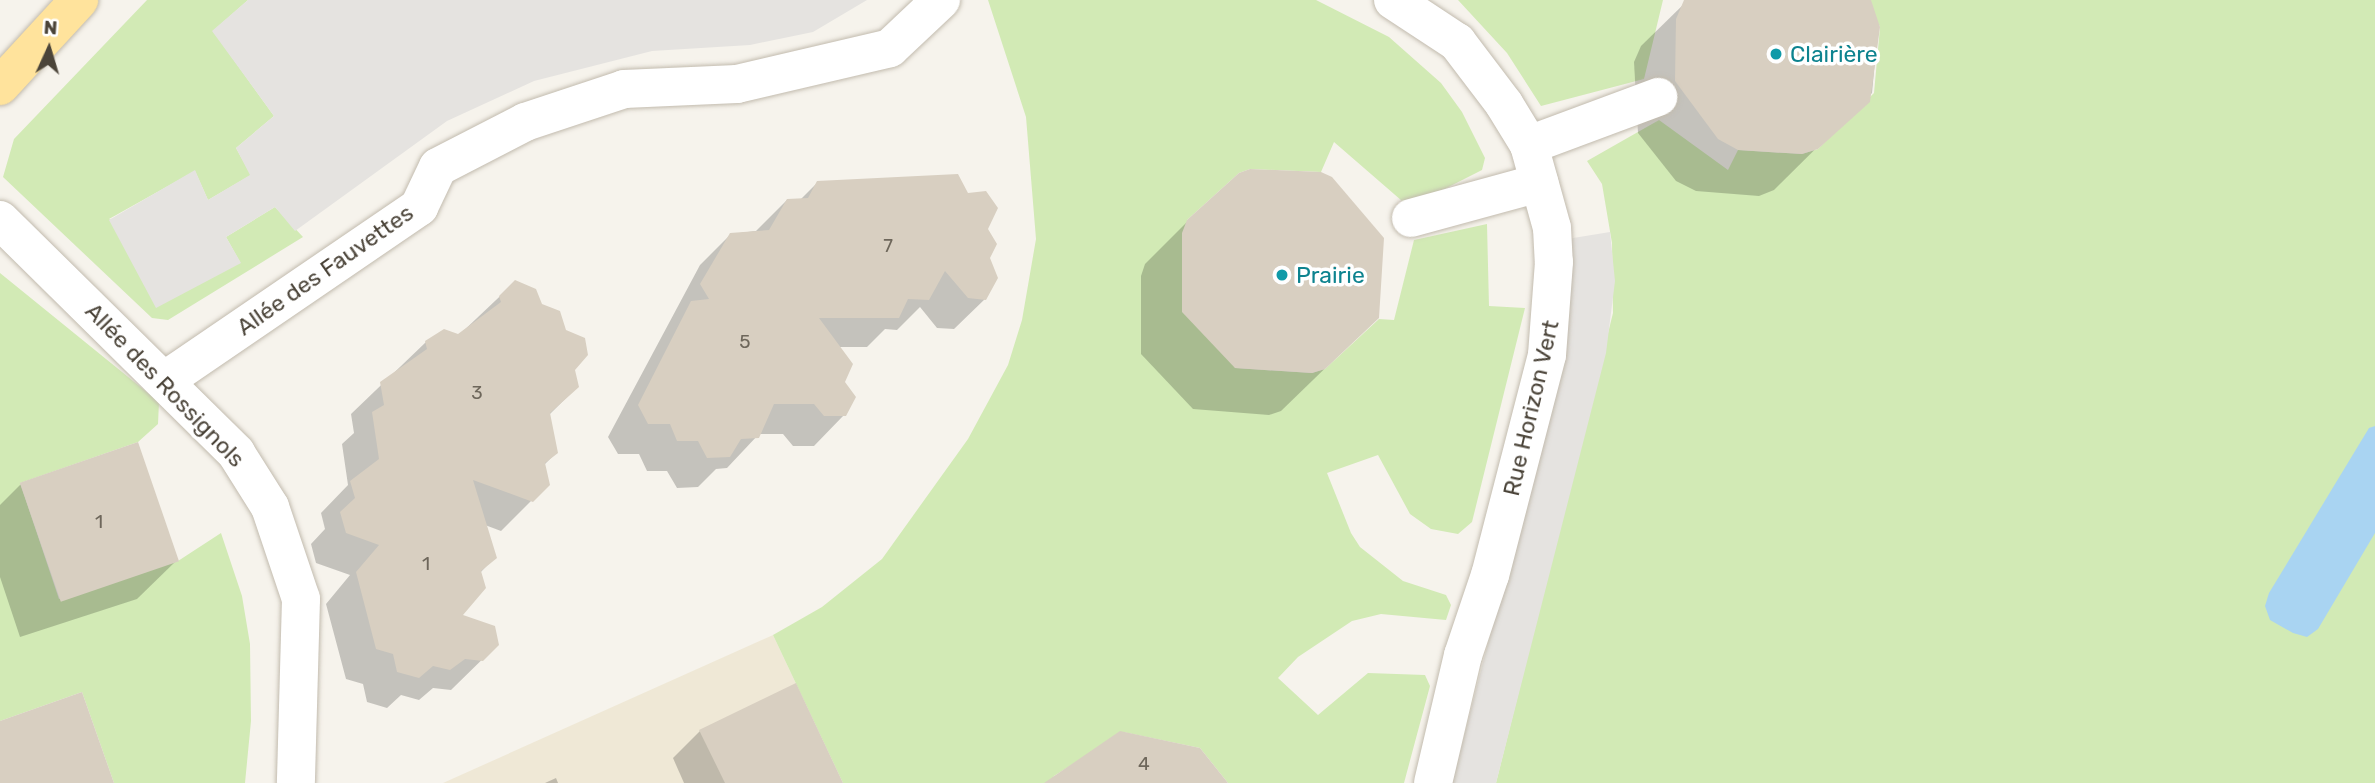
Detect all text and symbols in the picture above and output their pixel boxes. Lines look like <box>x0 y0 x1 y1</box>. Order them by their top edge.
north arrow <box>14 14 84 84</box>
text: N <box>43 16 58 40</box>
place label: Clairière <box>1790 40 1878 68</box>
marker: Clairière <box>1768 46 1784 62</box>
street label: Allée des Fauvettes <box>232 199 418 341</box>
house number: 7 <box>883 235 893 257</box>
place label: Prairie <box>1296 261 1365 289</box>
marker: Prairie <box>1274 267 1290 283</box>
street label: Allée des Rossignols <box>80 297 250 473</box>
street label: Rue Horizon Vert <box>1497 317 1565 499</box>
house number: 5 <box>739 331 751 353</box>
house number: 3 <box>471 382 483 404</box>
house number: 1 <box>95 511 103 533</box>
house number: 1 <box>422 553 430 575</box>
house number: 4 <box>1138 753 1150 775</box>

